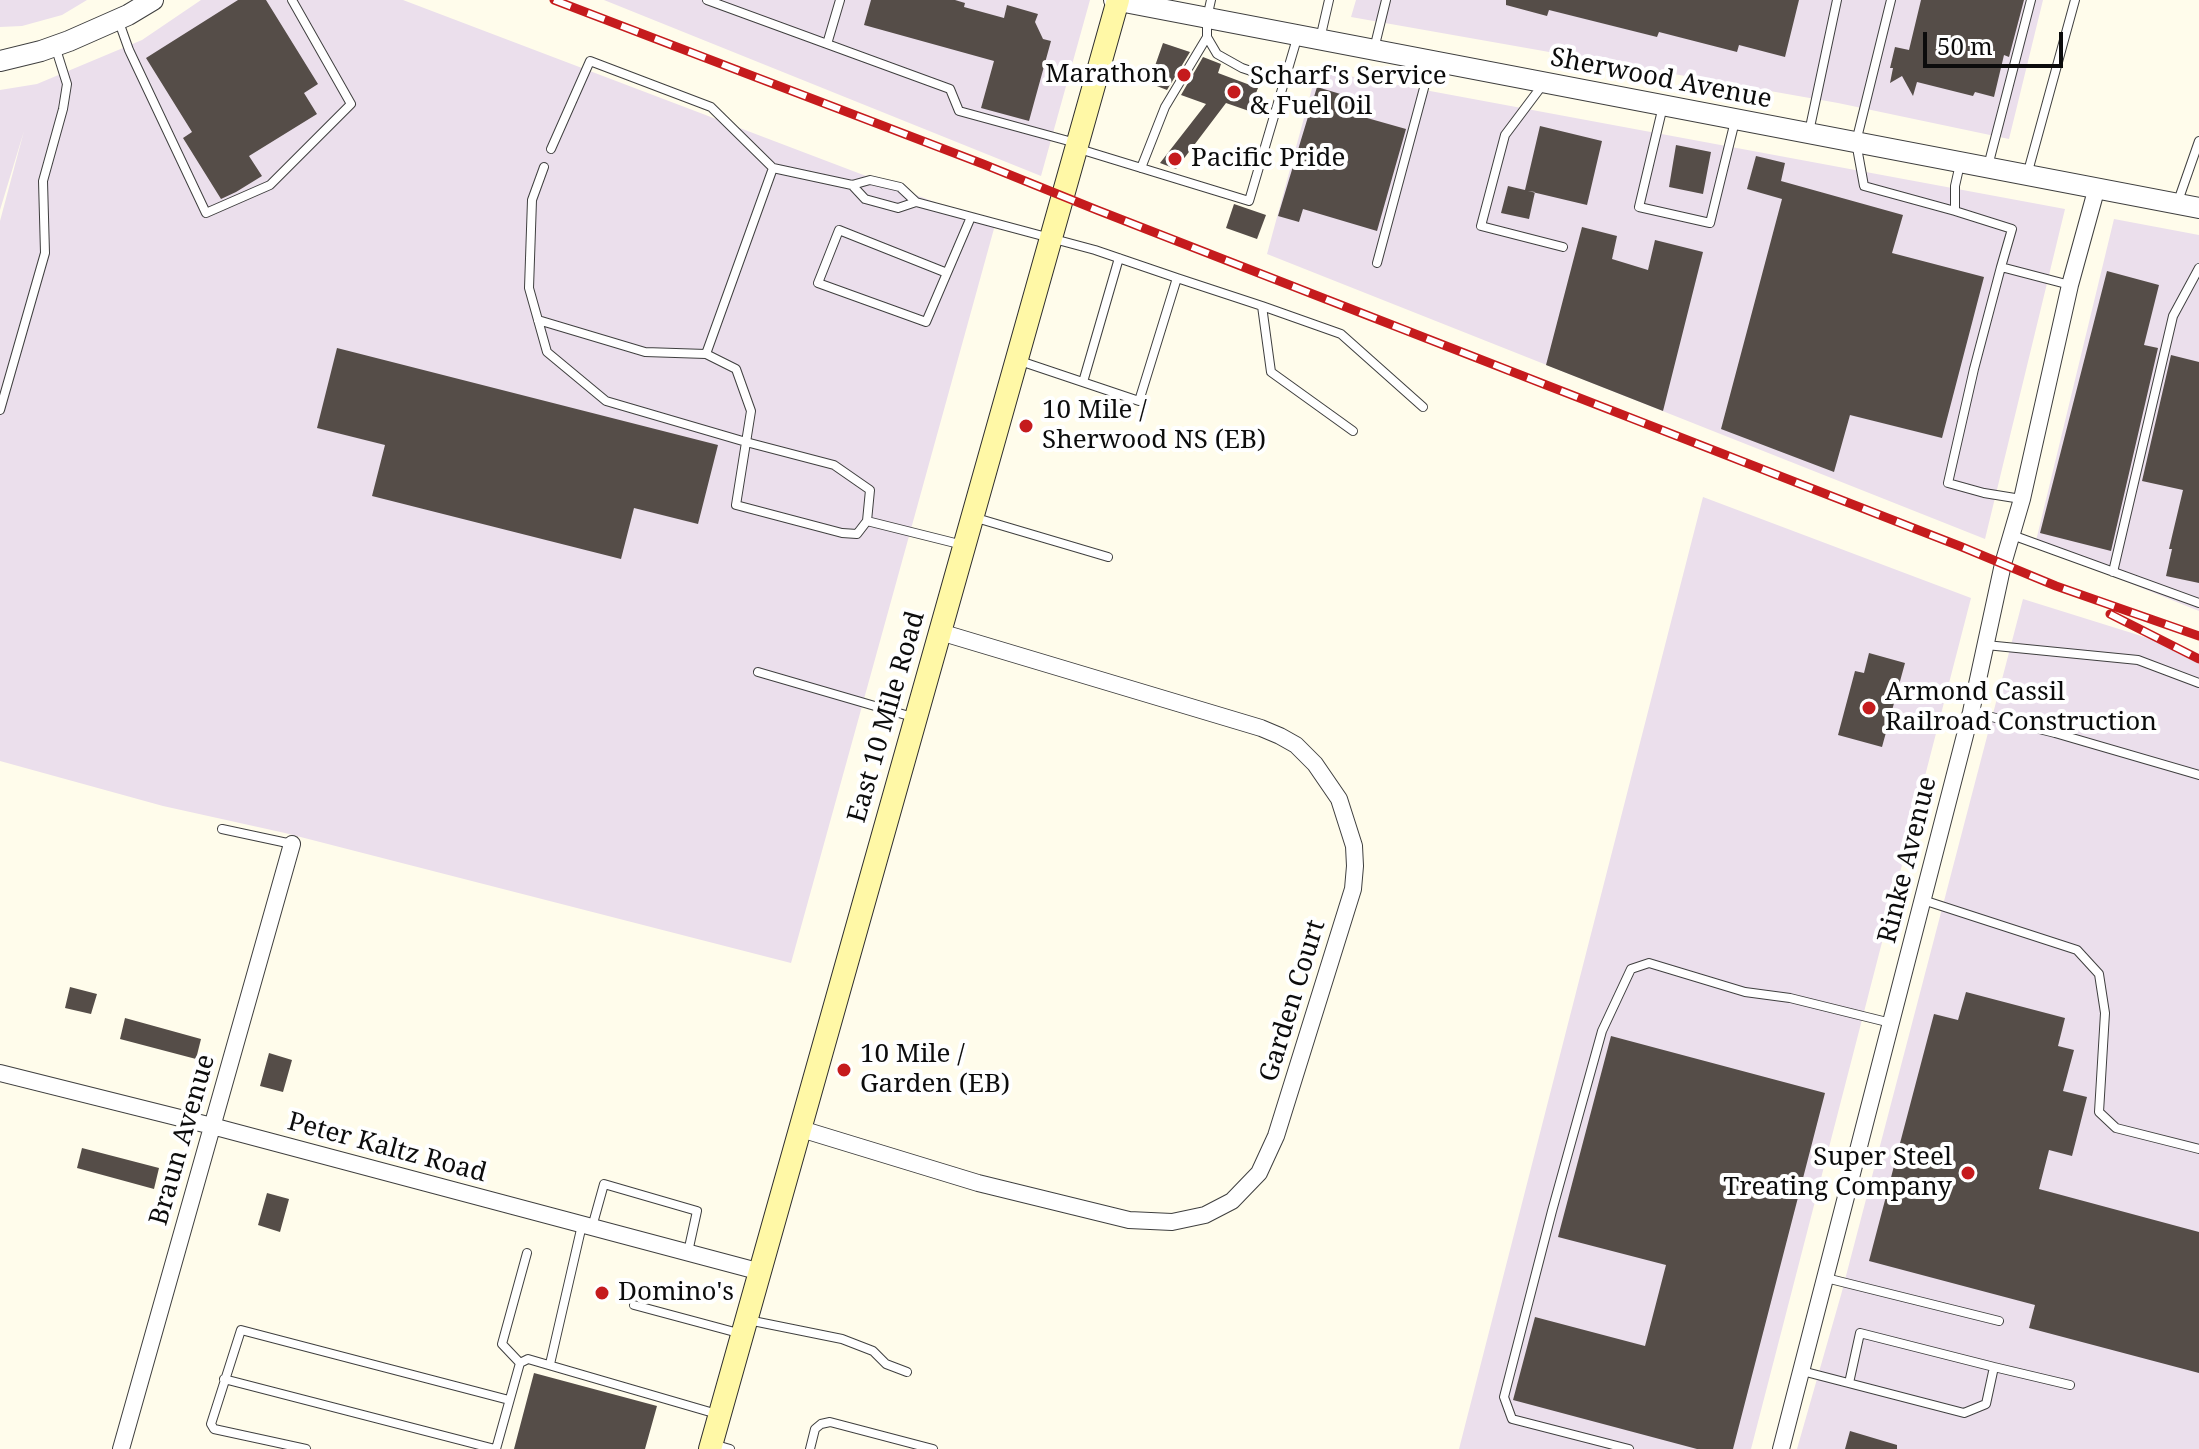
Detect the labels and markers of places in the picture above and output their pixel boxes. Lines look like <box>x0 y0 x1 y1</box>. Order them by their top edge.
place label: Marathon <box>1045 59 1168 91</box>
place label: Scharf's Service & Fuel Oil <box>1250 61 1447 122</box>
marker: Marathon <box>1175 66 1193 84</box>
marker: Scharf's Service & Fuel Oil <box>1225 83 1243 101</box>
place label: Pacific Pride <box>1191 143 1345 175</box>
marker: Pacific Pride <box>1166 150 1184 168</box>
place label: 10 Mile / Sherwood NS (EB) <box>1042 395 1266 456</box>
marker: 10 Mile / Sherwood NS (EB) <box>1017 417 1035 435</box>
place label: Armond Cassil Railroad Construction <box>1885 677 2157 738</box>
marker: Armond Cassil Railroad Construction <box>1860 699 1878 717</box>
place label: 10 Mile / Garden (EB) <box>860 1039 1010 1100</box>
marker: 10 Mile / Garden (EB) <box>835 1061 853 1079</box>
place label: Super Steel Treating Company <box>1723 1142 1952 1204</box>
marker: Super Steel Treating Company <box>1959 1164 1977 1182</box>
place label: Domino's <box>618 1277 734 1309</box>
marker: Domino's <box>593 1284 611 1302</box>

